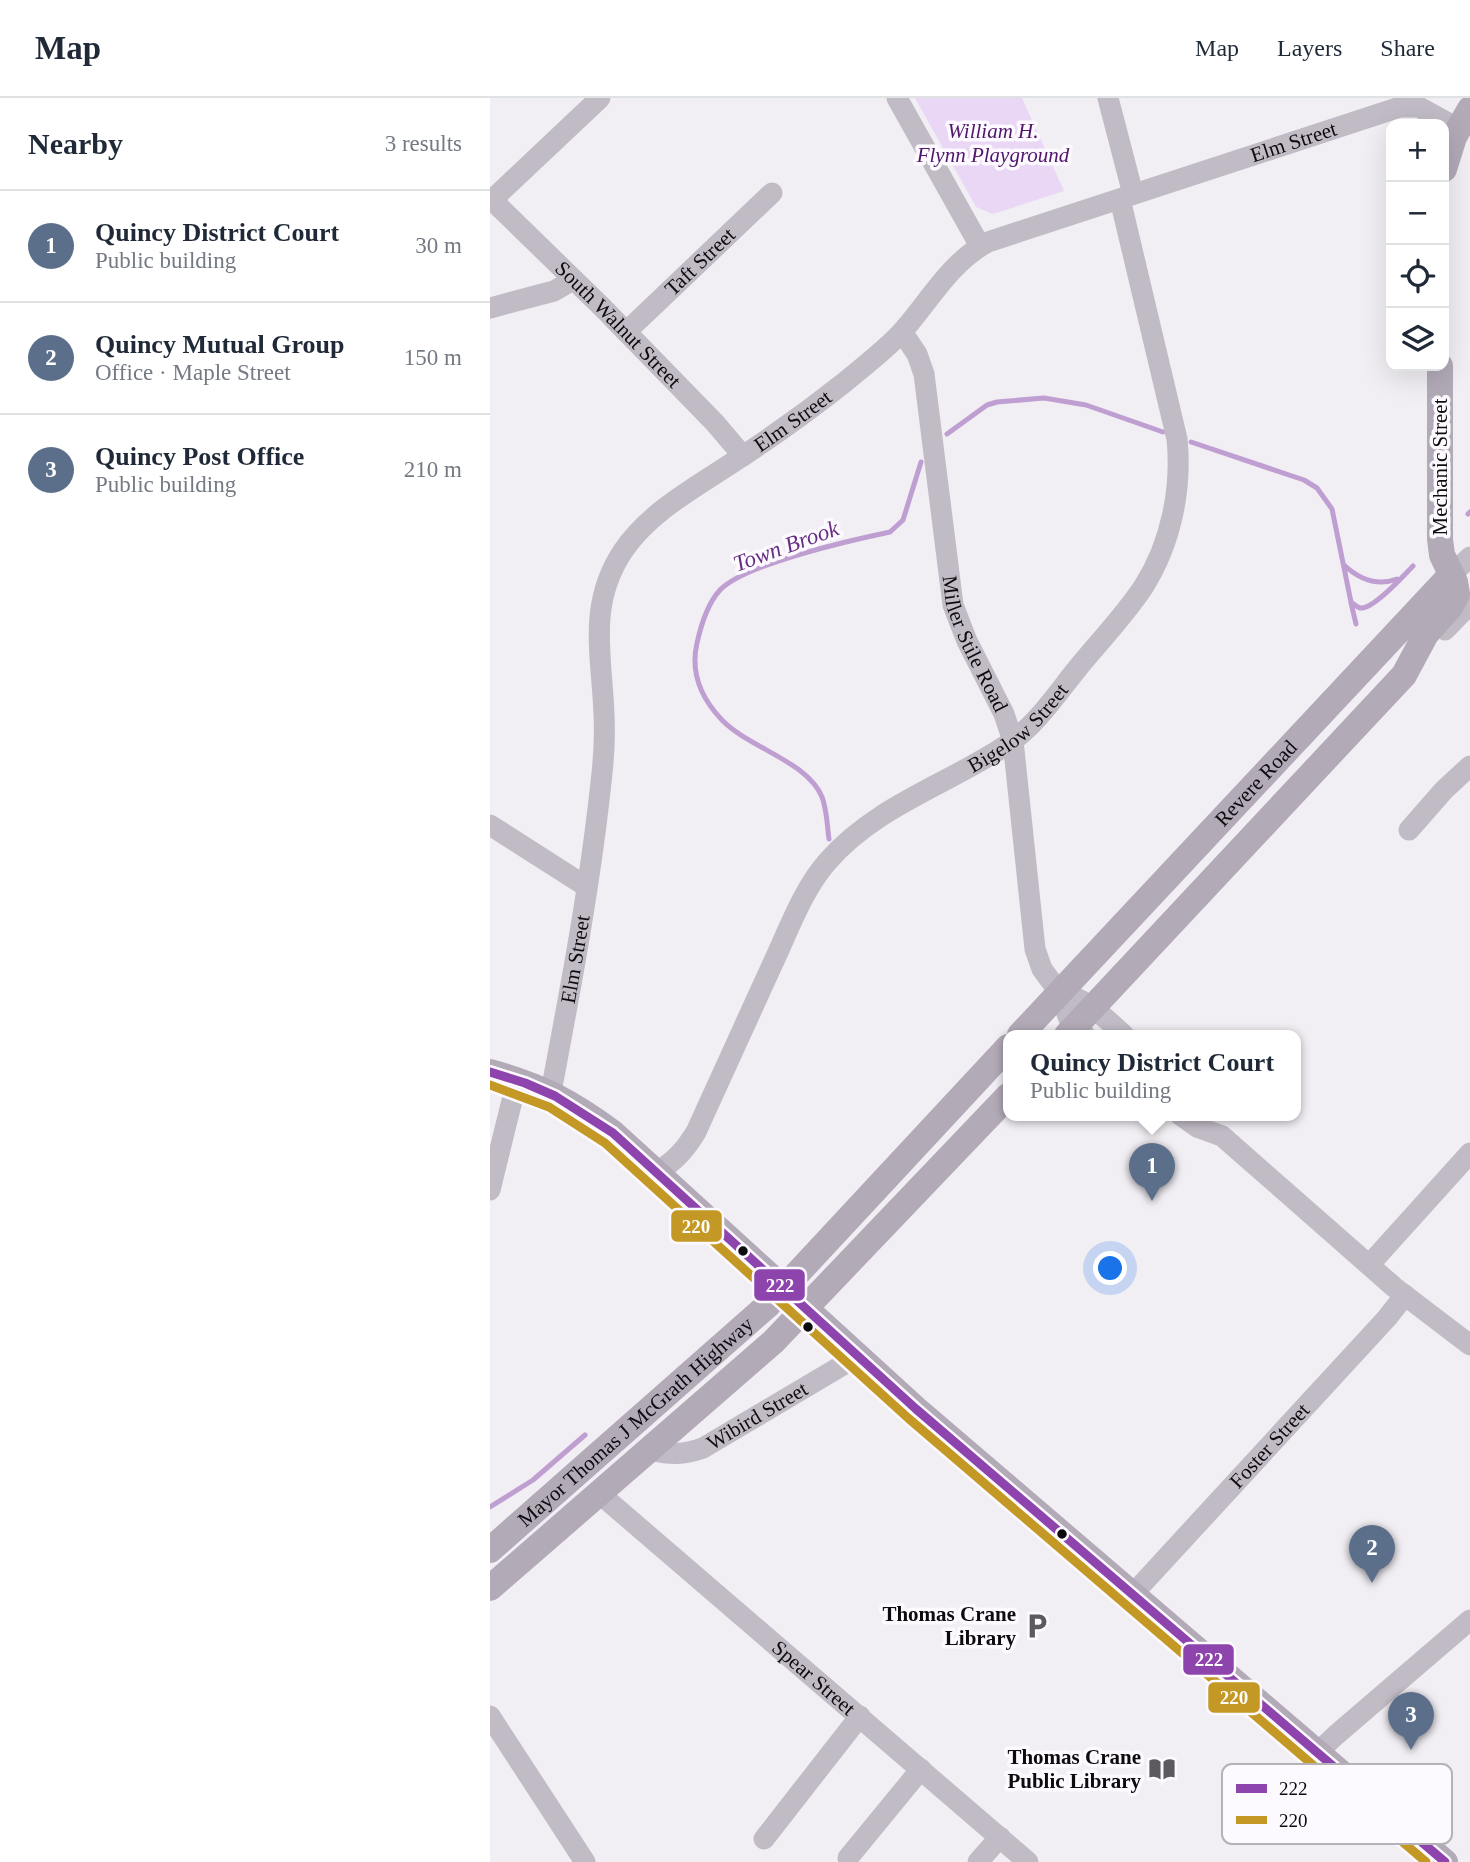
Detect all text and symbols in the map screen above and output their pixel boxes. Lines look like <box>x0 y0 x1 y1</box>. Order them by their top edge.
text: Map <box>35 30 101 66</box>
text: Map <box>1195 35 1239 61</box>
text: Layers <box>1277 35 1342 61</box>
text: Share <box>1380 35 1435 61</box>
street label: Elm Street <box>1247 117 1340 167</box>
park label: William H. Flynn Playground <box>916 119 1070 167</box>
map controls <box>1386 119 1449 371</box>
button: + <box>1386 119 1449 182</box>
text: Nearby <box>28 127 123 160</box>
text: 3 results <box>385 131 462 156</box>
button: − <box>1386 182 1449 245</box>
text: Quincy District Court <box>95 218 339 247</box>
street label: Taft Street <box>660 223 740 301</box>
text: 1 <box>45 233 57 258</box>
text: 30 m <box>415 233 462 258</box>
button: locate <box>1386 245 1449 308</box>
text: Public building <box>95 248 236 273</box>
street label: South Walnut Street <box>550 256 686 393</box>
button: layers <box>1386 308 1449 371</box>
text: Quincy Mutual Group <box>95 330 344 359</box>
text: 2 <box>45 345 57 370</box>
text: 150 m <box>404 345 462 370</box>
text: Office · Maple Street <box>95 360 291 385</box>
street label: Elm Street <box>750 385 836 457</box>
street label: Mechanic Street <box>1428 398 1452 536</box>
text: Quincy Post Office <box>95 442 304 471</box>
text: 3 <box>45 457 57 482</box>
text: 210 m <box>404 457 462 482</box>
text: Public building <box>95 472 236 497</box>
water label: Town Brook <box>730 515 843 577</box>
street label: Miller Stile Road <box>937 574 1013 716</box>
street label: Bigelow Street <box>964 679 1073 778</box>
street label: Revere Road <box>1210 735 1302 831</box>
street label: Elm Street <box>556 913 595 1005</box>
popup <box>1003 1030 1301 1121</box>
text: Quincy District Court <box>1030 1048 1274 1077</box>
text: Public building <box>1030 1078 1171 1103</box>
pin: 1 <box>1129 1143 1175 1201</box>
line badge: 220 <box>670 1209 723 1243</box>
text: 220 <box>682 1216 710 1237</box>
unlabelled marker <box>736 1244 750 1258</box>
your location <box>1093 1251 1127 1285</box>
line badge: 222 <box>753 1268 806 1302</box>
text: 222 <box>766 1275 794 1296</box>
street label: Mayor Thomas J McGrath Highway <box>513 1311 758 1532</box>
unlabelled marker <box>801 1320 815 1334</box>
street label: Wibird Street <box>703 1377 812 1455</box>
street label: Foster Street <box>1224 1398 1315 1493</box>
pin: 2 <box>1349 1525 1395 1583</box>
unlabelled marker <box>1055 1527 1069 1541</box>
place label: Thomas Crane Library <box>882 1602 1016 1650</box>
parking icon: Thomas Crane Library <box>1022 1611 1052 1641</box>
street label: Spear Street <box>767 1635 860 1720</box>
line badge: 222 <box>1182 1643 1235 1676</box>
text: 222 <box>1195 1649 1223 1670</box>
line badge: 220 <box>1207 1681 1261 1714</box>
text: 220 <box>1220 1687 1248 1708</box>
pin: 3 <box>1388 1692 1434 1750</box>
place label: Thomas Crane Public Library <box>1007 1745 1141 1793</box>
library icon: Thomas Crane Public Library <box>1147 1754 1177 1784</box>
legend <box>1222 1764 1452 1844</box>
text: 222 <box>1279 1778 1308 1799</box>
text: 220 <box>1279 1810 1308 1831</box>

